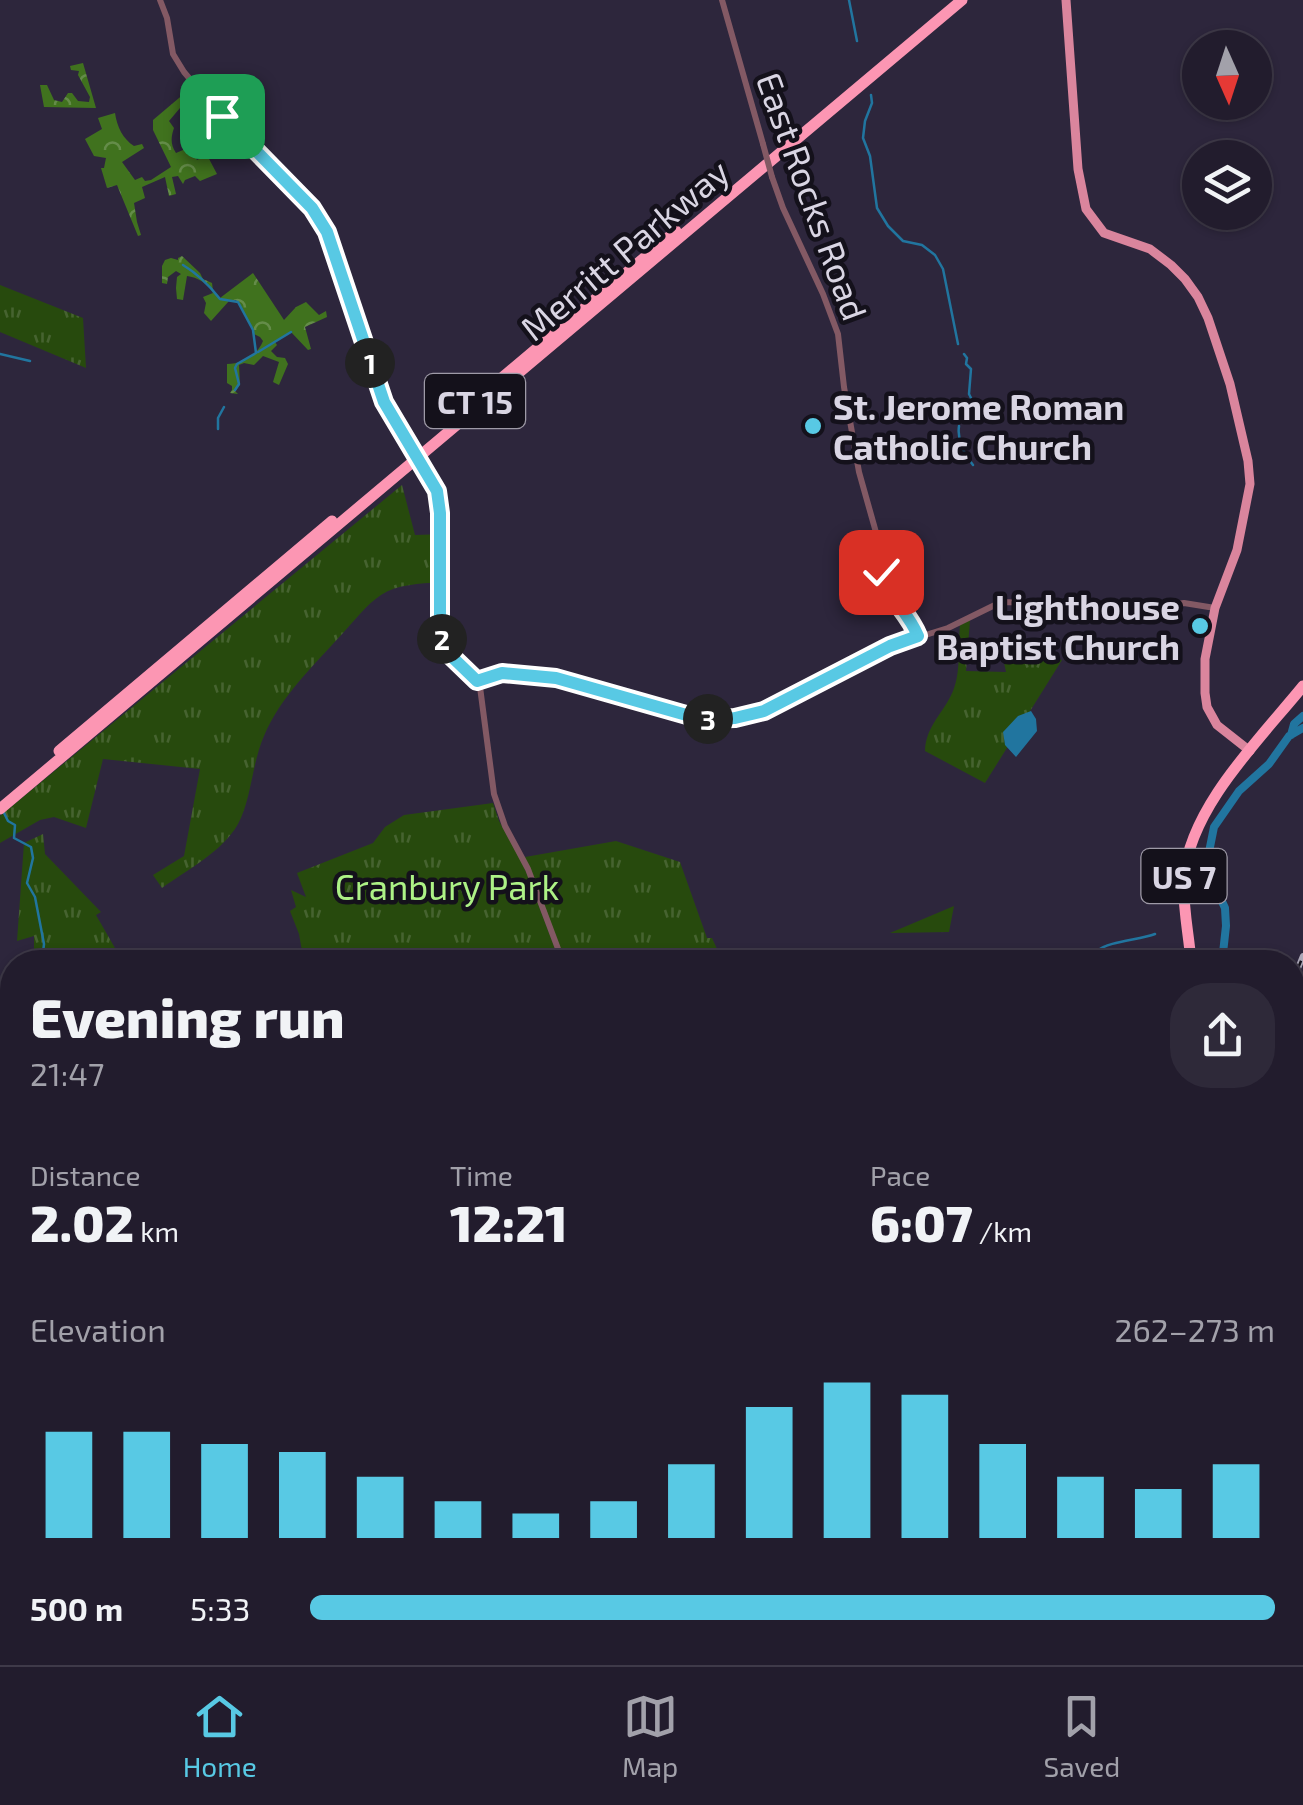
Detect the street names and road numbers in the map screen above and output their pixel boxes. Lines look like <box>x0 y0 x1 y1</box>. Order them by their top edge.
street label: East Rocks Road <box>749 67 877 325</box>
street label: Merritt Parkway <box>511 150 737 348</box>
road number: CT 15 <box>425 374 525 428</box>
road number: US 7 <box>1142 849 1226 903</box>

